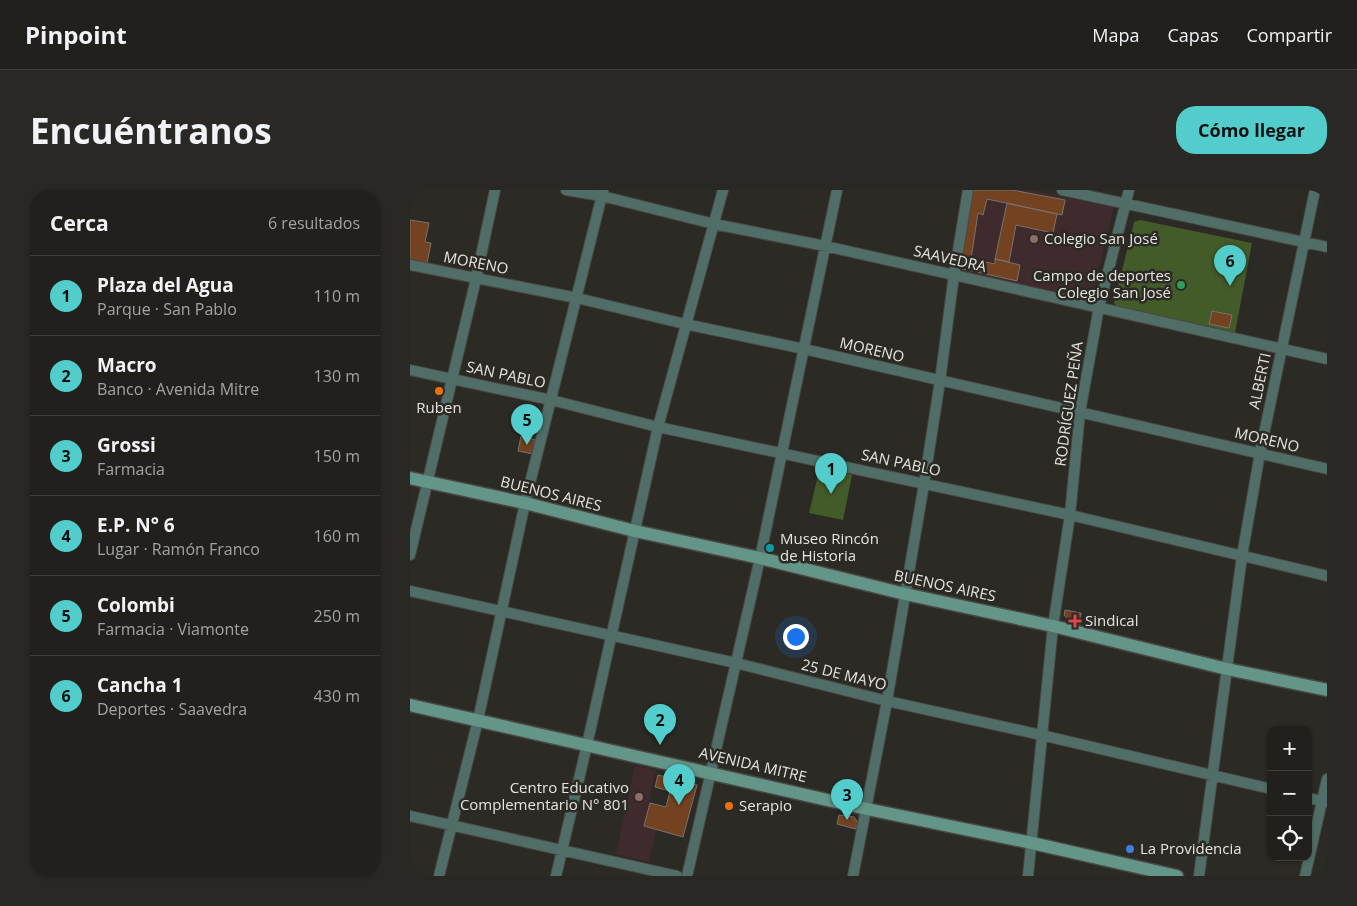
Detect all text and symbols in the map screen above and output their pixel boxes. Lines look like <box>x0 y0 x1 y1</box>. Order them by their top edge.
text: Pinpoint <box>25 18 127 51</box>
text: Mapa <box>1092 23 1140 47</box>
text: Capas <box>1168 23 1218 47</box>
text: Compartir <box>1246 23 1332 47</box>
button: Cómo llegar <box>1176 106 1327 154</box>
text: Encuéntranos <box>30 107 272 154</box>
text: Cerca <box>50 209 109 237</box>
text: 6 resultados <box>268 212 360 234</box>
place label: Colegio San José <box>1044 228 1158 248</box>
marker: Colegio San José <box>1028 233 1040 245</box>
street label: SAAVEDRA <box>912 240 989 276</box>
pin: 6 <box>1214 245 1246 286</box>
street label: MORENO <box>442 246 510 278</box>
place label: Campo de deportes Colegio San José <box>1033 265 1171 302</box>
text: Plaza del Agua <box>97 272 234 298</box>
marker: Campo de deportes Colegio San José <box>1175 279 1187 291</box>
text: 1 <box>61 285 71 307</box>
text: 110 m <box>314 285 360 307</box>
text: Parque · San Pablo <box>97 298 237 320</box>
street label: MORENO <box>838 332 906 366</box>
street label: RODRÍGUEZ PEÑA <box>1049 340 1087 468</box>
street label: ALBERTI <box>1243 351 1275 411</box>
text: Macro <box>97 352 157 378</box>
street label: SAN PABLO <box>465 356 548 392</box>
text: 2 <box>61 365 71 387</box>
text: 130 m <box>314 365 360 387</box>
text: Banco · Avenida Mitre <box>97 378 259 400</box>
marker: Ruben <box>433 385 445 397</box>
place label: Ruben <box>416 397 462 417</box>
pin: 5 <box>511 404 543 445</box>
street label: MORENO <box>1233 422 1301 456</box>
text: Grossi <box>97 432 156 458</box>
street label: SAN PABLO <box>860 444 943 480</box>
text: 3 <box>61 445 71 467</box>
text: 150 m <box>314 445 360 467</box>
pin: 1 <box>815 453 847 494</box>
text: Farmacia <box>97 458 165 480</box>
street label: BUENOS AIRES <box>499 471 604 515</box>
text: E.P. N° 6 <box>97 512 175 538</box>
text: 4 <box>61 525 71 547</box>
text: 160 m <box>314 525 360 547</box>
place label: Museo Rincón de Historia <box>780 528 879 565</box>
text: Lugar · Ramón Franco <box>97 538 260 560</box>
marker: Museo Rincón de Historia <box>764 542 776 554</box>
street label: BUENOS AIRES <box>892 564 998 606</box>
text: Colombi <box>97 592 175 618</box>
text: 5 <box>61 605 71 627</box>
text: 250 m <box>314 605 360 627</box>
place label: Sindical <box>1085 610 1138 630</box>
marker: Sindical <box>1069 615 1081 627</box>
text: Farmacia · Viamonte <box>97 618 249 640</box>
your location <box>783 624 809 650</box>
street label: 25 DE MAYO <box>800 654 889 694</box>
text: Cancha 1 <box>97 672 183 698</box>
text: 6 <box>61 685 71 707</box>
text: 430 m <box>314 685 360 707</box>
text: Deportes · Saavedra <box>97 698 247 720</box>
pin: 2 <box>644 704 676 745</box>
map controls <box>1267 726 1312 861</box>
button: + <box>1267 726 1312 771</box>
street label: AVENIDA MITRE <box>697 742 809 786</box>
pin: 4 <box>663 764 695 805</box>
button: − <box>1267 771 1312 816</box>
place label: Centro Educativo Complementario N° 801 <box>460 777 629 814</box>
pin: 3 <box>831 779 863 820</box>
marker: Centro Educativo Complementario N° 801 <box>633 791 645 803</box>
place label: Serapio <box>739 795 792 815</box>
marker: Serapio <box>723 800 735 812</box>
button: locate <box>1267 816 1312 861</box>
place label: La Providencia <box>1140 838 1242 858</box>
marker: La Providencia <box>1124 843 1136 855</box>

